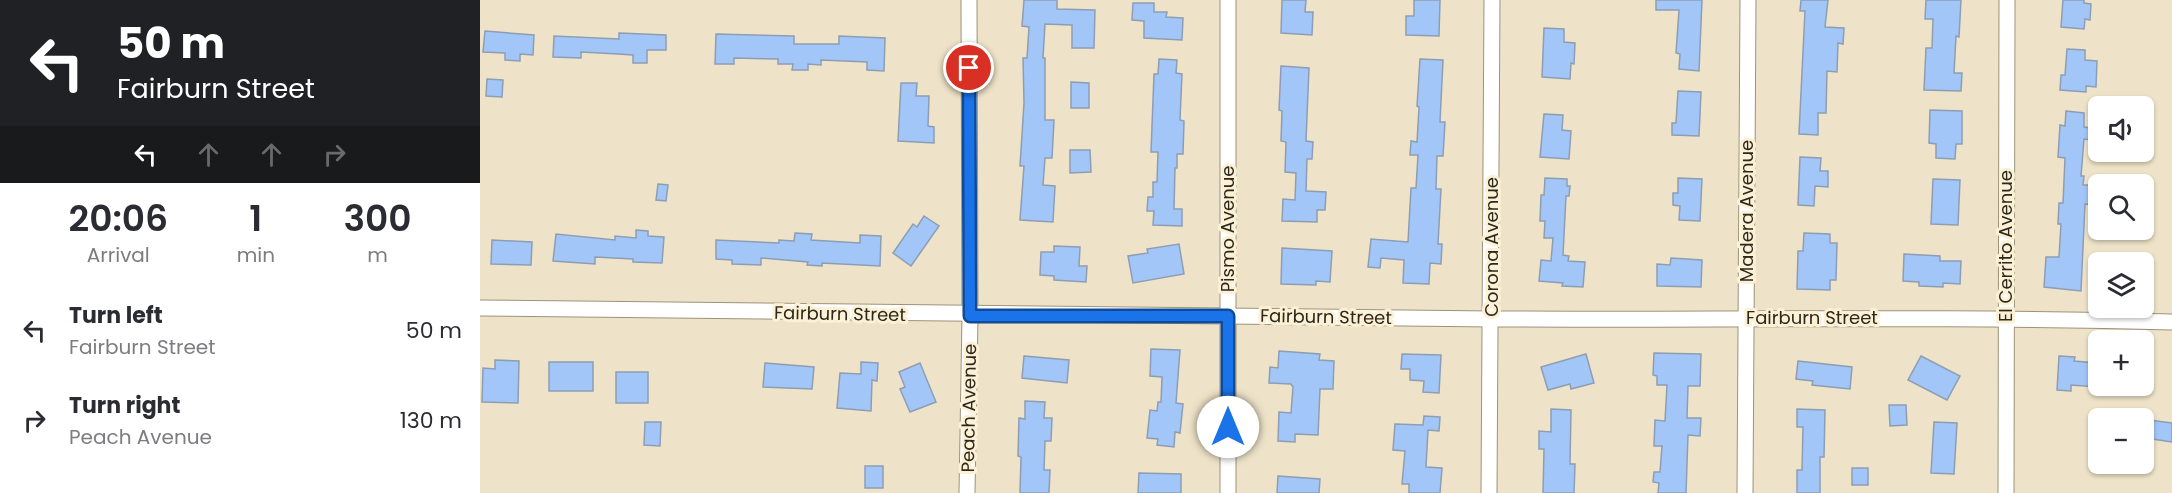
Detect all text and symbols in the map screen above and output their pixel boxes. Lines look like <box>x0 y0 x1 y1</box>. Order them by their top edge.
text: 50 m <box>117 14 225 73</box>
icon: left <box>18 24 96 102</box>
pin <box>943 42 994 93</box>
icon: arrive <box>952 51 985 84</box>
text: Fairburn Street <box>117 70 315 107</box>
map controls <box>2088 96 2154 474</box>
button: sound <box>2088 96 2154 162</box>
icon: left <box>129 138 162 171</box>
icon: ahead <box>192 138 225 171</box>
icon: ahead <box>255 138 288 171</box>
icon: right <box>318 138 351 171</box>
street label: Madera Avenue <box>1734 140 1759 282</box>
street label: Pismo Avenue <box>1215 166 1240 292</box>
street label: El Cerrito Avenue <box>1993 170 2018 322</box>
button: search <box>2088 174 2154 240</box>
street label: Corona Avenue <box>1479 177 1504 317</box>
text: 20:06 <box>68 193 168 244</box>
text: 1 <box>249 193 262 244</box>
text: 300 <box>343 193 412 244</box>
text: Arrival <box>87 241 150 269</box>
text: min <box>237 241 275 269</box>
text: m <box>367 241 388 269</box>
button: layers <box>2088 252 2154 318</box>
text: Turn left <box>69 300 163 331</box>
street label: Fairburn Street <box>774 300 906 327</box>
street label: Fairburn Street <box>1260 303 1392 330</box>
street label: Fairburn Street <box>1746 305 1878 330</box>
icon: left <box>18 314 51 347</box>
text: 50 m <box>406 315 462 346</box>
button: + <box>2088 330 2154 396</box>
text: Fairburn Street <box>69 333 215 361</box>
street label: Peach Avenue <box>955 343 982 472</box>
text: Turn right <box>69 390 180 421</box>
position arrow <box>1196 395 1260 459</box>
icon: right <box>18 404 51 437</box>
text: 130 m <box>400 405 462 436</box>
button: − <box>2088 408 2154 474</box>
text: Peach Avenue <box>69 423 212 451</box>

